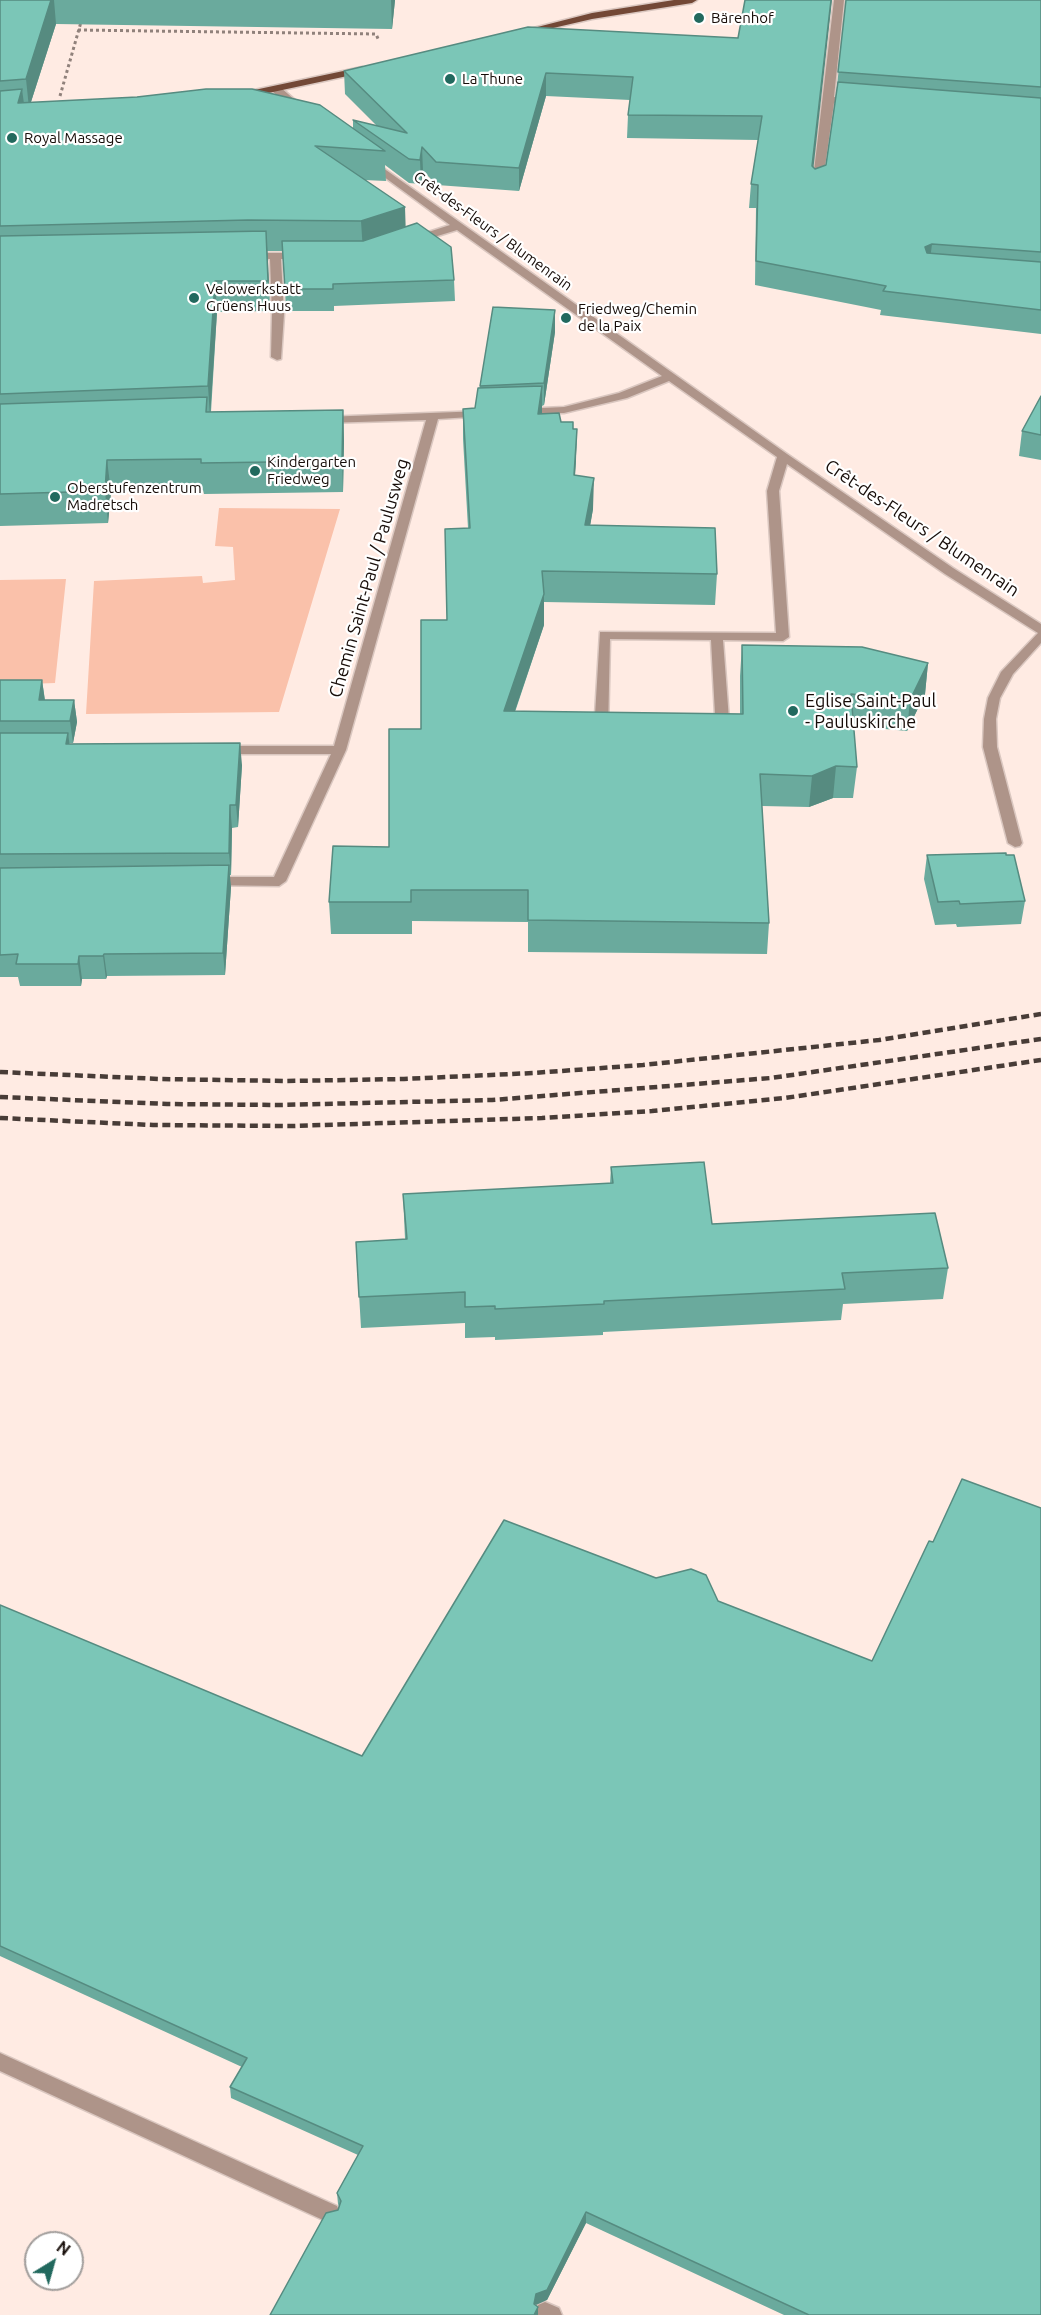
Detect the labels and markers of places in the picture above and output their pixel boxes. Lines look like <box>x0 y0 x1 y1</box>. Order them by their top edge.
place label: Bärenhof <box>711 9 774 27</box>
marker: Bärenhof <box>692 11 706 25</box>
place label: La Thune <box>462 70 523 88</box>
marker: La Thune <box>443 72 457 86</box>
place label: Royal Massage <box>24 129 123 147</box>
marker: Royal Massage <box>5 131 19 145</box>
place label: Velowerkstatt Grüens Huus <box>206 280 301 315</box>
marker: Velowerkstatt Grüens Huus <box>187 291 201 305</box>
place label: Friedweg/Chemin de la Paix <box>578 300 697 335</box>
marker: Friedweg/Chemin de la Paix <box>559 311 573 325</box>
place label: Kindergarten Friedweg <box>267 453 356 488</box>
marker: Kindergarten Friedweg <box>248 464 262 478</box>
place label: Oberstufenzentrum Madretsch <box>67 479 202 514</box>
marker: Oberstufenzentrum Madretsch <box>48 490 62 504</box>
place label: Eglise Saint-Paul - Pauluskirche <box>805 690 936 732</box>
marker: Eglise Saint-Paul - Pauluskirche <box>786 704 800 718</box>

